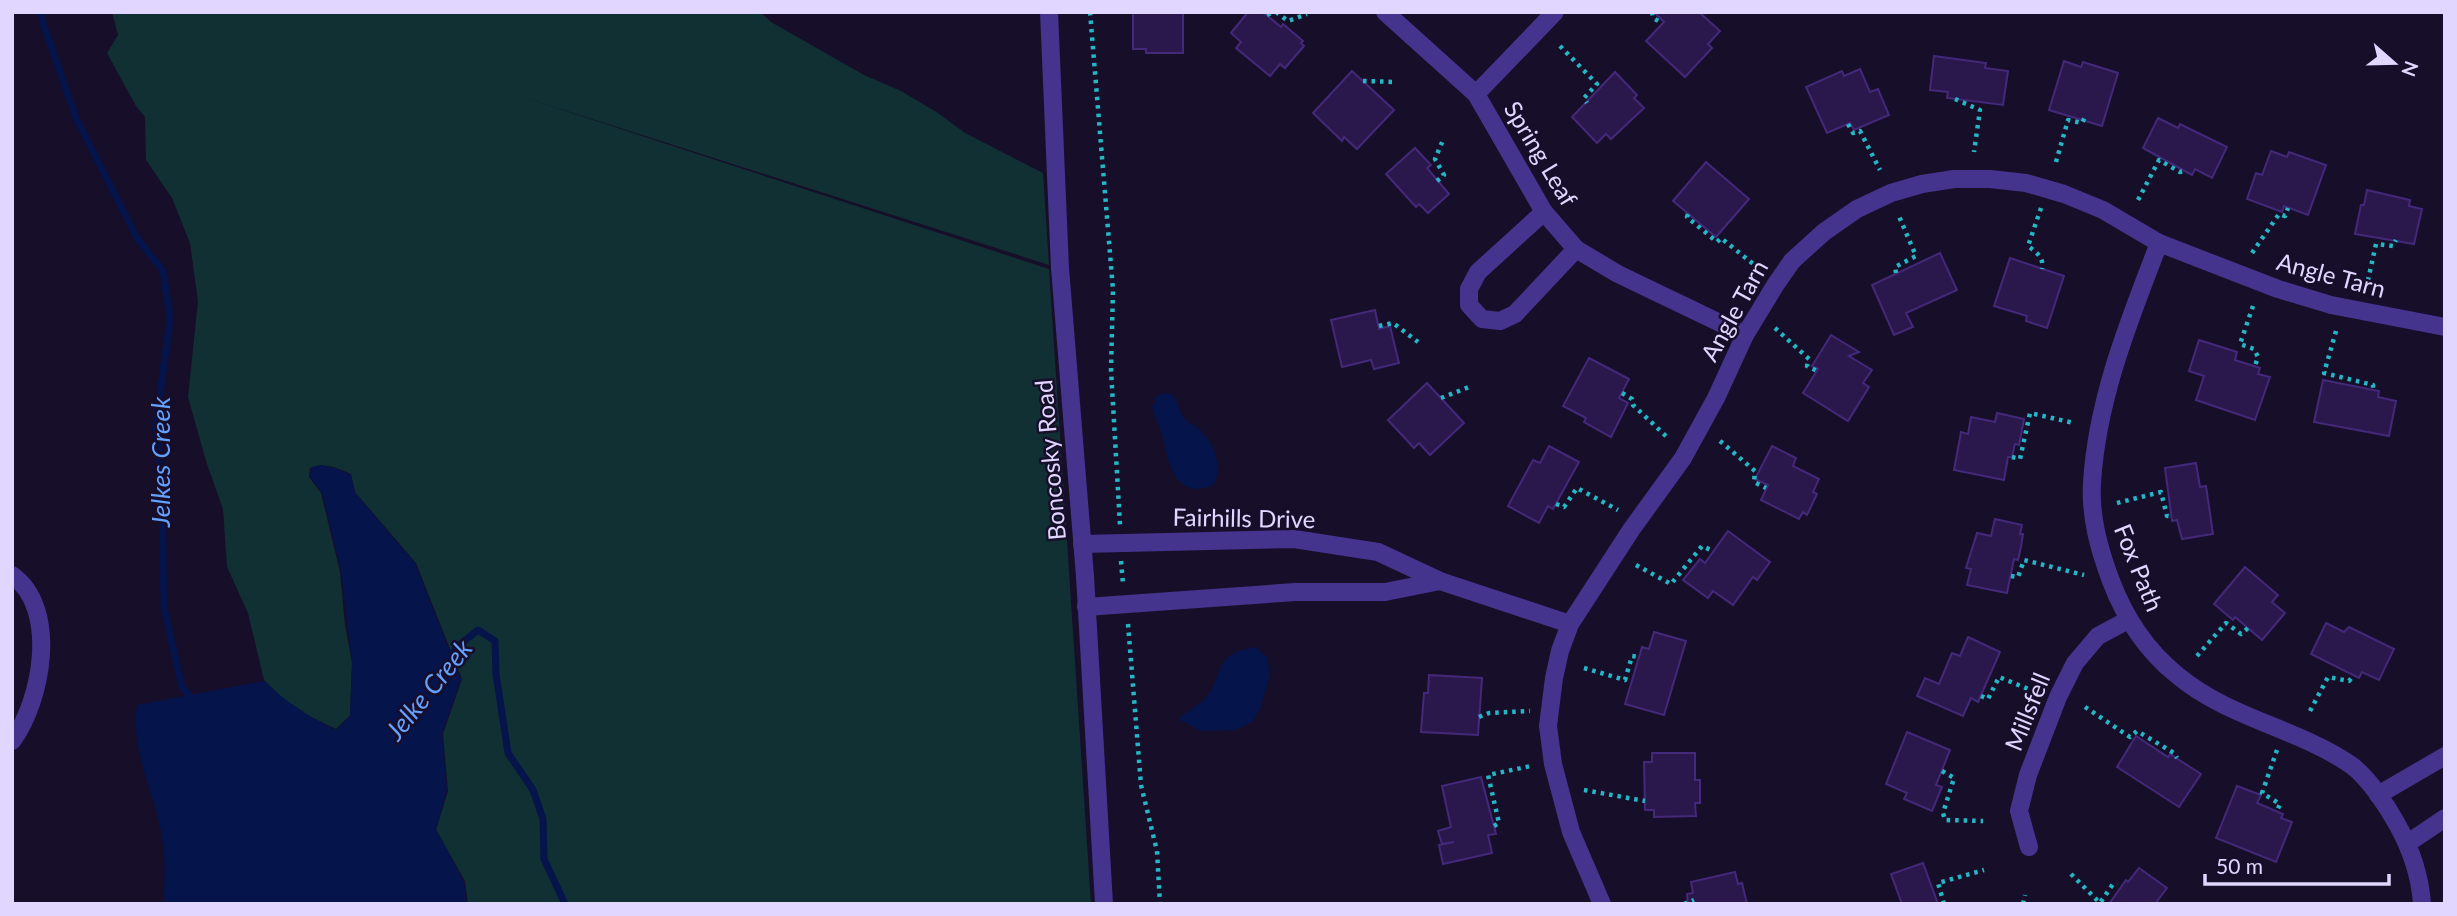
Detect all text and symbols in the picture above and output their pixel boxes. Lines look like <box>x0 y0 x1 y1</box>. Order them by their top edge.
north arrow <box>2359 28 2429 98</box>
text: N <box>2397 58 2424 80</box>
street label: Spring Leaf <box>1499 96 1584 211</box>
street label: Angle Tarn <box>2274 246 2389 303</box>
street label: Angle Tarn <box>1694 255 1773 366</box>
street label: Boncosky Road <box>1028 379 1071 542</box>
water label: Jelkes Creek <box>144 396 176 528</box>
street label: Fairhills Drive <box>1173 502 1316 533</box>
street label: Fox Path <box>2109 520 2170 615</box>
water label: Jelke Creek <box>377 632 479 747</box>
street label: Millsfell <box>1998 668 2055 755</box>
scale bar <box>2205 842 2389 886</box>
text: 50 m <box>2216 853 2263 878</box>

